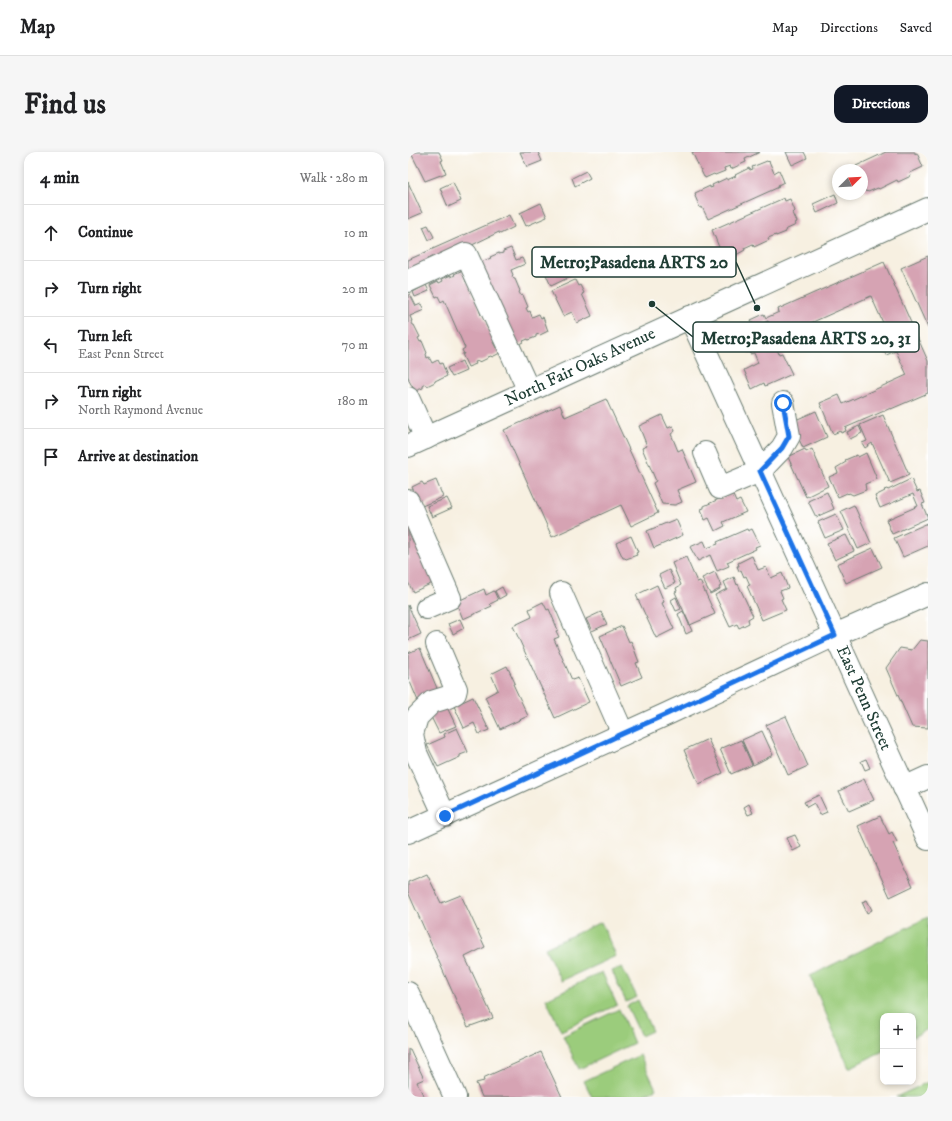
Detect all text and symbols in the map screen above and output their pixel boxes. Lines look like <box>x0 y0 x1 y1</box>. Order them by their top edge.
text: Map <box>20 16 55 39</box>
text: Map <box>772 19 798 37</box>
text: Directions <box>820 19 878 37</box>
text: Saved <box>900 19 932 37</box>
button: Directions <box>834 85 928 123</box>
text: Find us <box>24 87 106 122</box>
north arrow <box>832 164 868 200</box>
text: 4 min <box>40 167 79 189</box>
text: Walk · 280 m <box>300 170 368 186</box>
icon: ahead <box>40 222 62 244</box>
text: Continue <box>78 223 133 242</box>
text: 10 m <box>344 225 368 241</box>
callout: Metro;Pasadena ARTS 20 <box>532 247 736 277</box>
text: Metro;Pasadena ARTS 20 <box>540 252 728 274</box>
icon: right <box>40 278 62 300</box>
text: Turn right <box>78 279 141 298</box>
text: 20 m <box>342 281 368 297</box>
street label: North Fair Oaks Avenue <box>501 322 659 412</box>
callout: Metro;Pasadena ARTS 20, 31 <box>693 322 919 352</box>
text: Turn left <box>78 327 132 346</box>
text: Metro;Pasadena ARTS 20, 31 <box>701 328 911 350</box>
icon: left <box>40 334 62 356</box>
text: 70 m <box>342 337 368 353</box>
text: East Penn Street <box>78 346 164 362</box>
text: Turn right <box>78 383 141 402</box>
icon: right <box>40 390 62 412</box>
text: 180 m <box>337 393 368 409</box>
route start <box>774 394 792 412</box>
text: North Raymond Avenue <box>78 402 203 418</box>
icon: arrive <box>40 446 62 468</box>
text: Arrive at destination <box>78 447 198 466</box>
street label: East Penn Street <box>831 642 897 754</box>
route end <box>436 807 454 825</box>
map controls <box>880 1013 916 1085</box>
button: + <box>880 1013 916 1049</box>
button: − <box>880 1049 916 1085</box>

